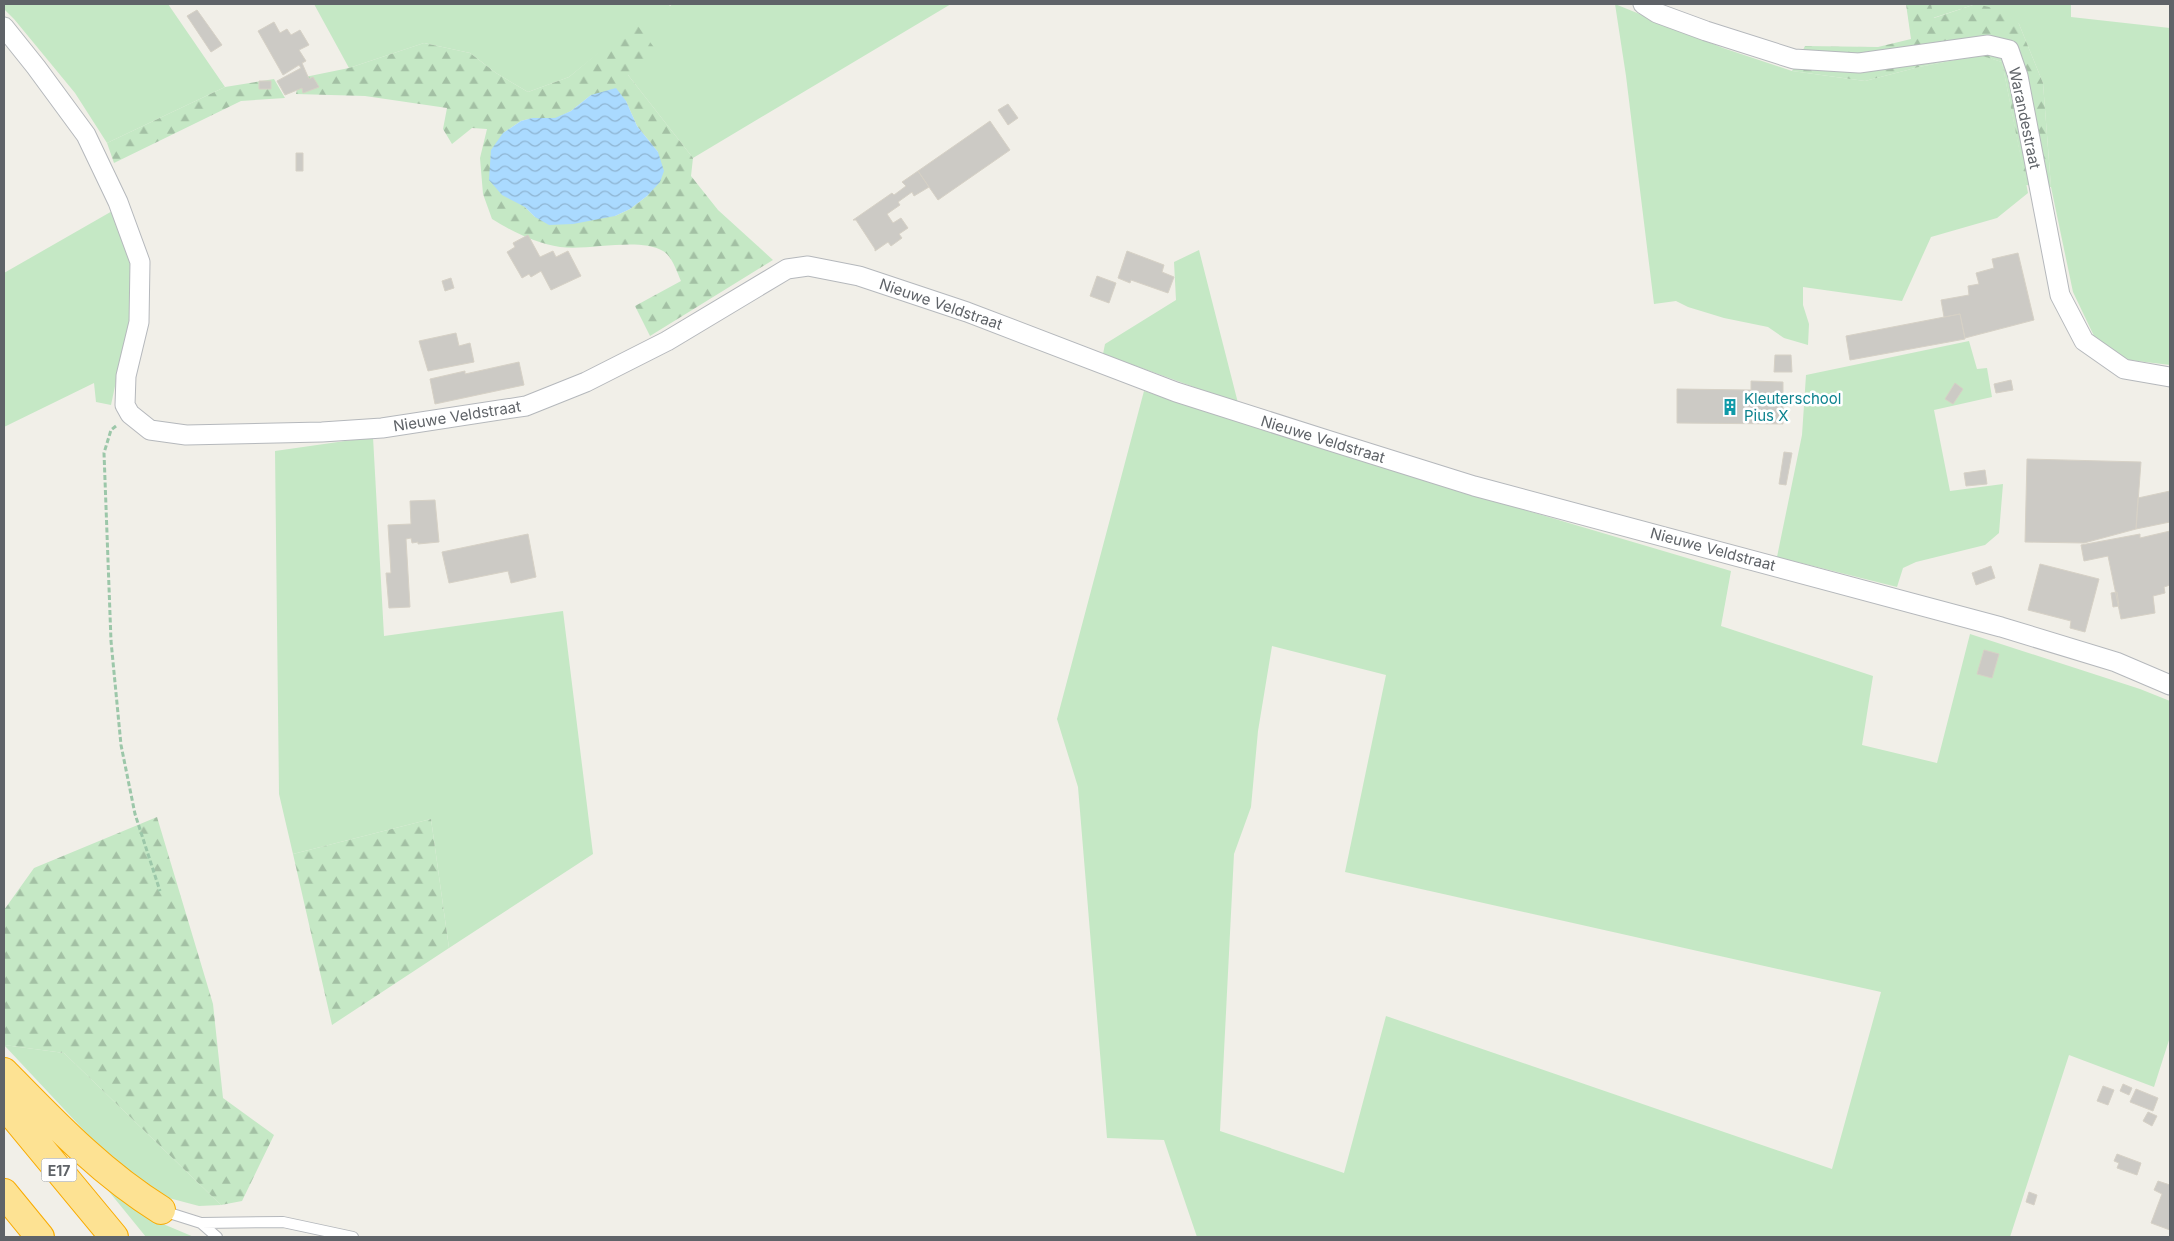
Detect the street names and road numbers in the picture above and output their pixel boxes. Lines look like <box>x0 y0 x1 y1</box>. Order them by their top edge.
street label: Warandestraat <box>2005 65 2045 171</box>
street label: Nieuwe Veldstraat <box>877 274 1005 334</box>
street label: Nieuwe Veldstraat <box>392 397 522 435</box>
street label: Nieuwe Veldstraat <box>1259 411 1387 467</box>
street label: Nieuwe Veldstraat <box>1648 523 1778 575</box>
road number: E17 <box>42 1158 76 1182</box>

